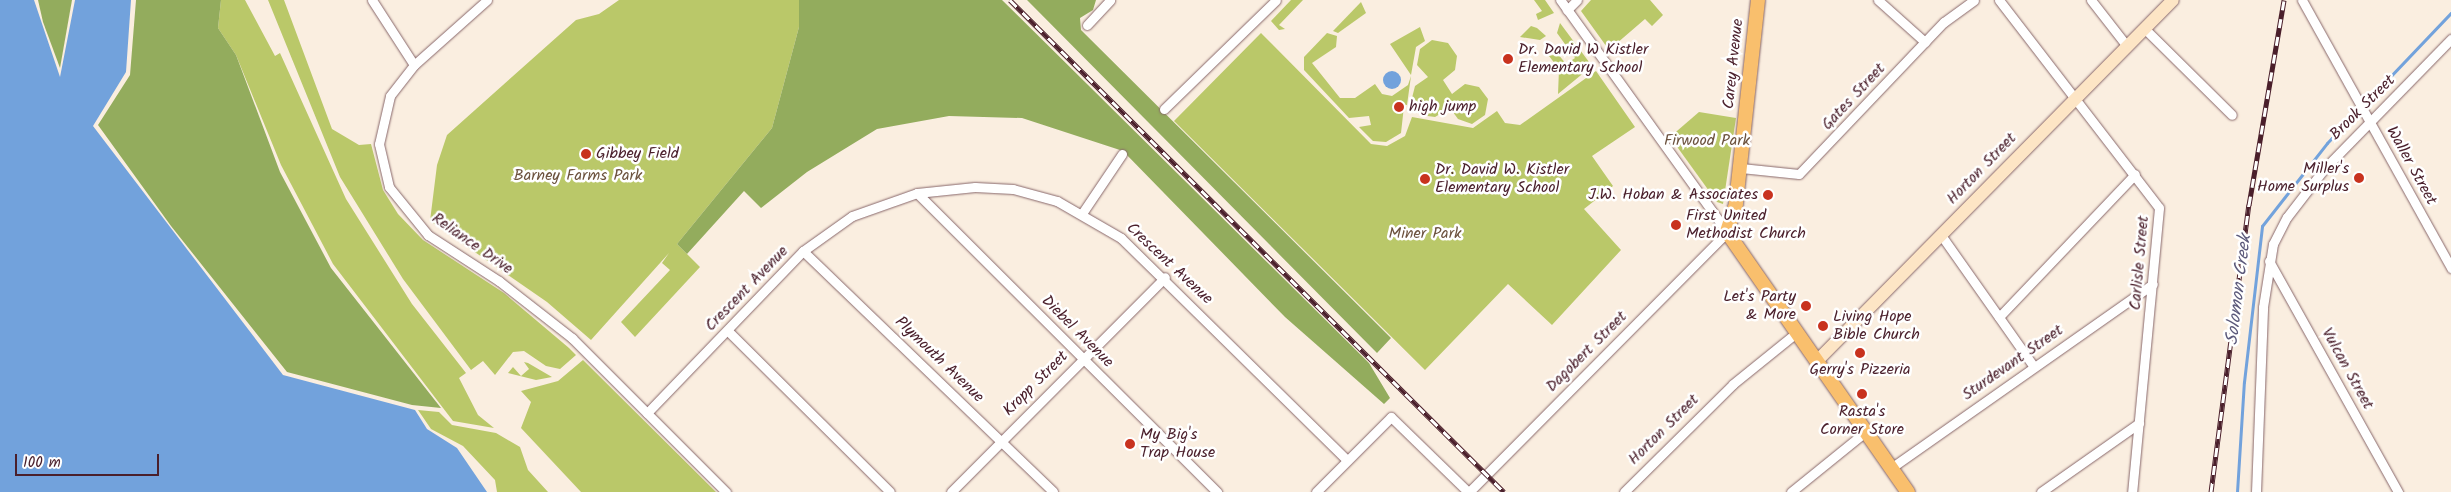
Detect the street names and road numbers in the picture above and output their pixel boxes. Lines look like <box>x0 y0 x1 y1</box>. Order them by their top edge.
street label: Carey Avenue <box>1720 18 1748 110</box>
street label: Gates Street <box>1818 60 1890 134</box>
street label: Brook Street <box>2326 71 2400 145</box>
street label: Waller Street <box>2381 123 2441 209</box>
street label: Horton Street <box>1943 129 2021 209</box>
street label: Reliance Drive <box>428 209 516 279</box>
street label: Carlisle Street <box>2126 215 2154 311</box>
street label: Crescent Avenue <box>1122 219 1216 309</box>
street label: Crescent Avenue <box>701 242 793 336</box>
street label: Diebel Avenue <box>1037 292 1117 372</box>
street label: Dagobert Street <box>1542 307 1632 397</box>
street label: Plymouth Avenue <box>891 313 987 407</box>
street label: Sturdevant Street <box>1959 321 2067 405</box>
street label: Vulcan Street <box>2317 325 2377 413</box>
street label: Kropp Street <box>999 347 1073 421</box>
street label: Horton Street <box>1625 391 1703 469</box>

